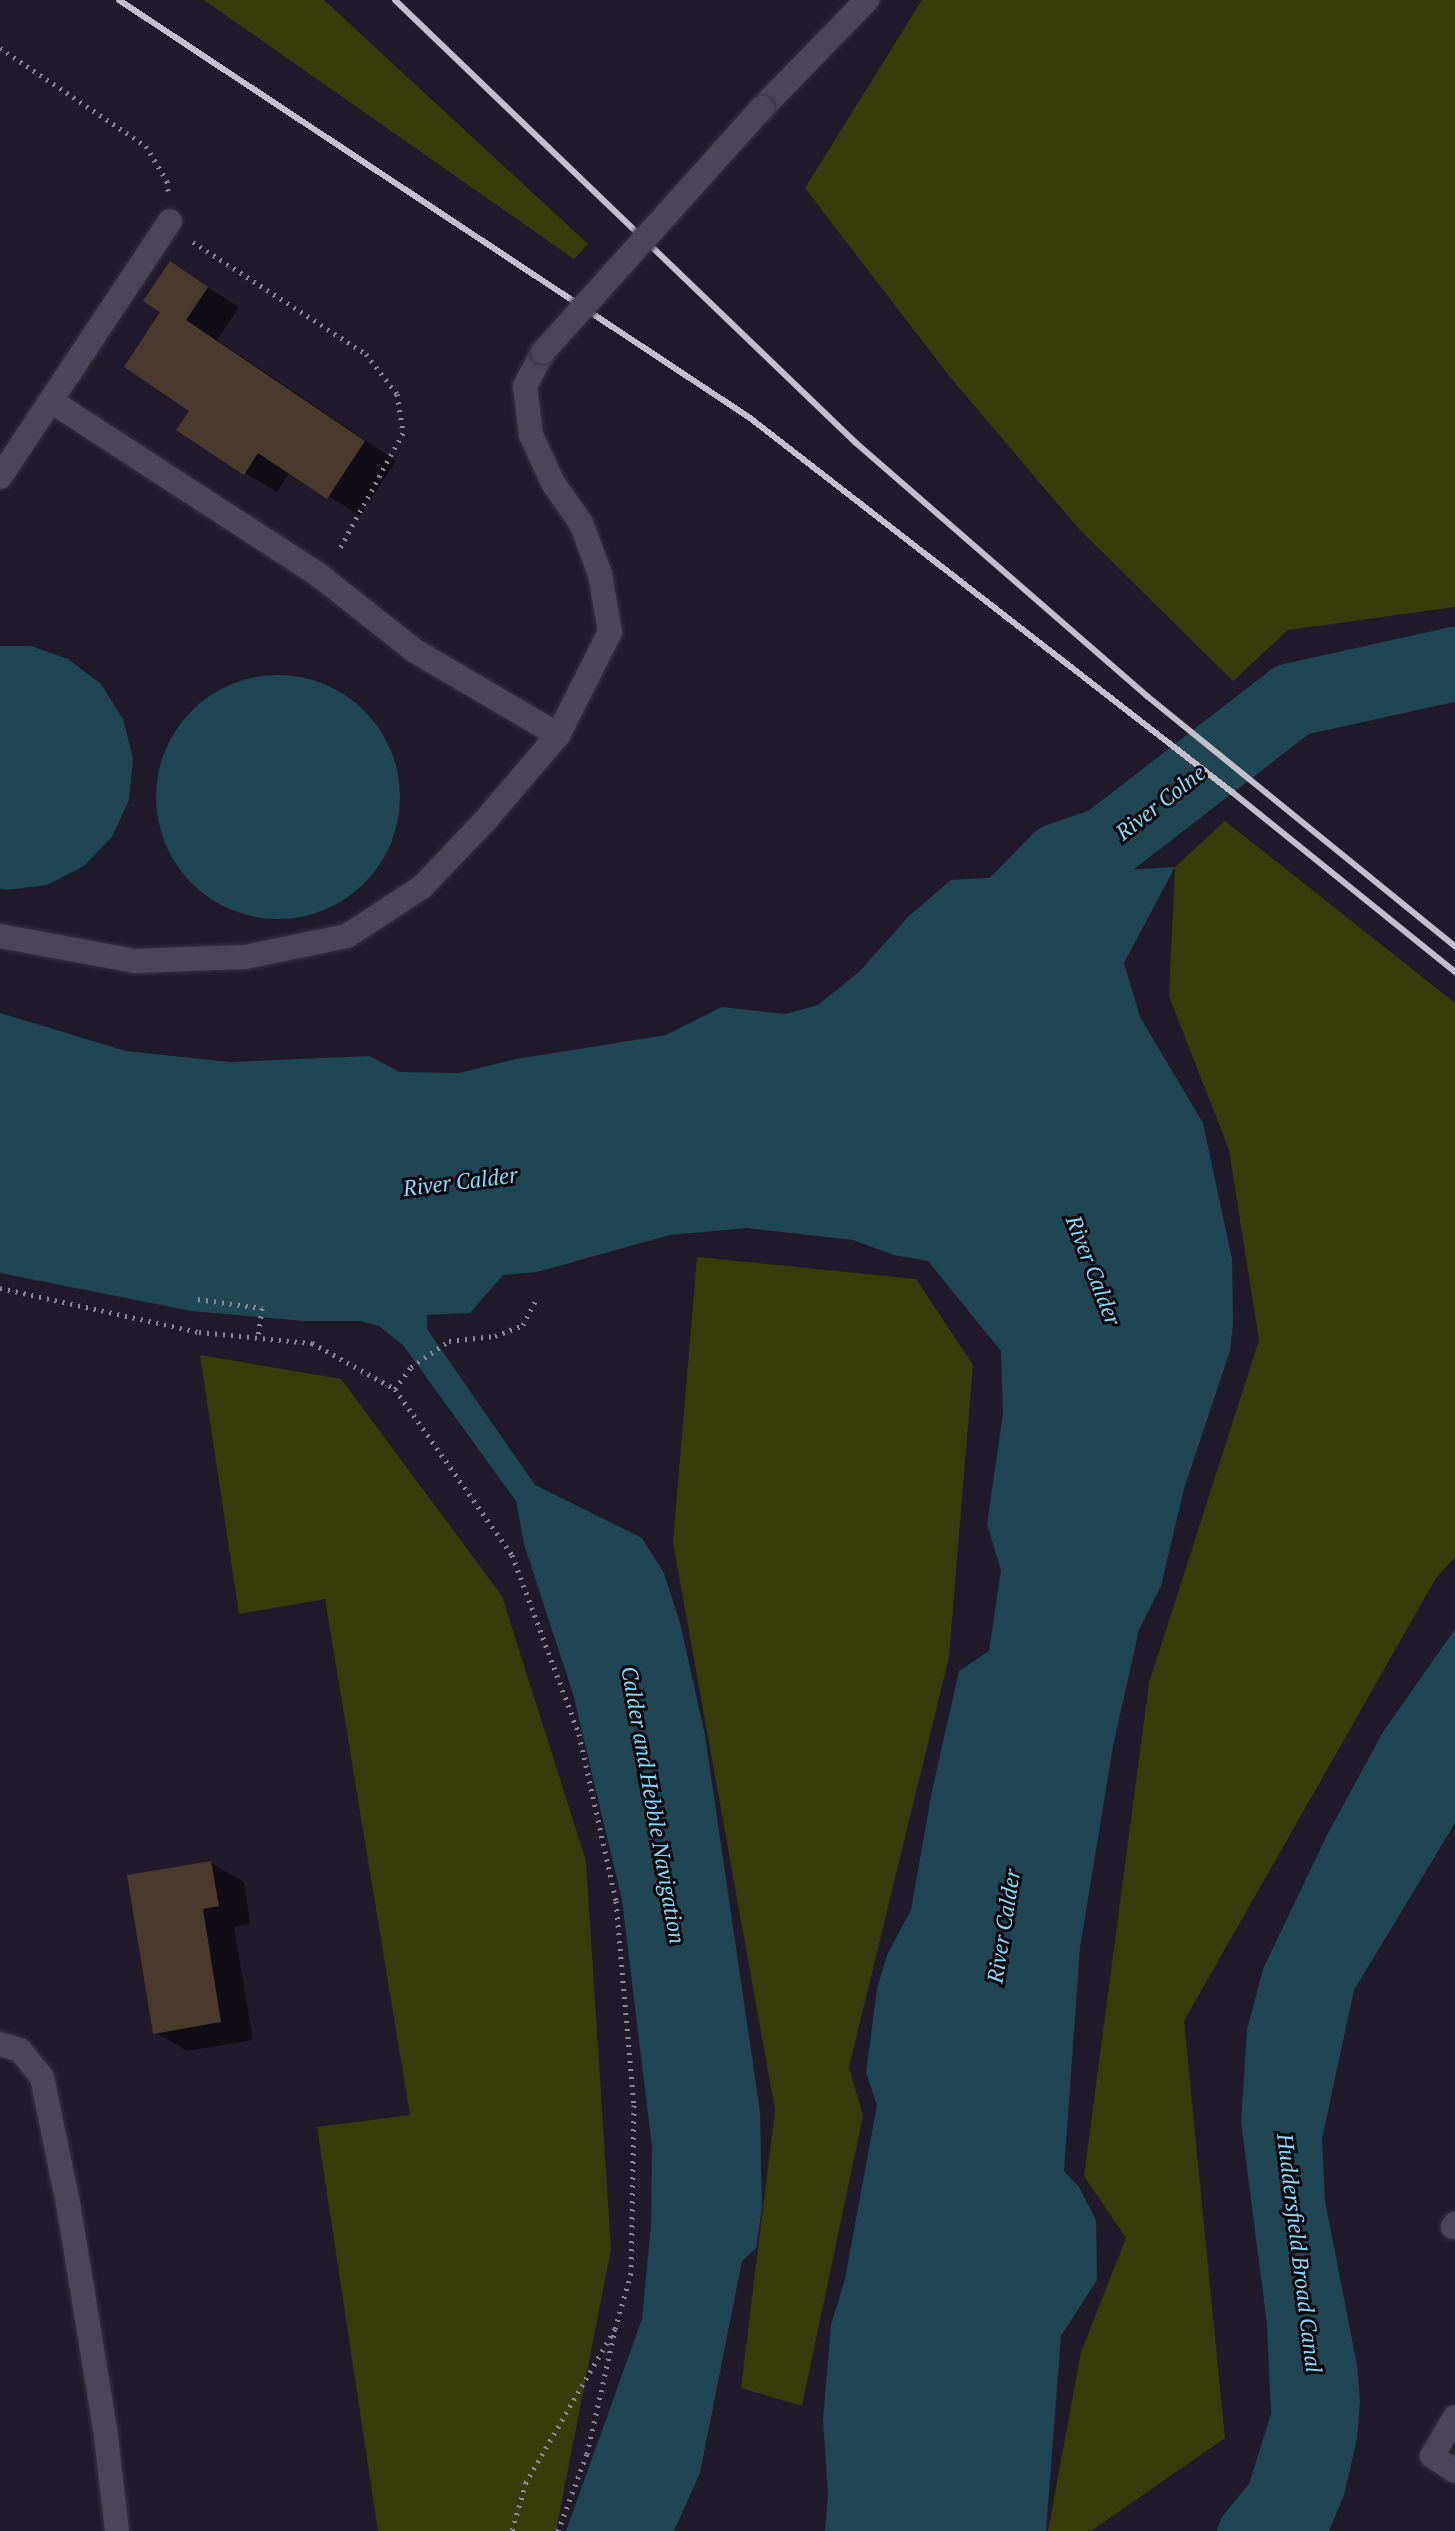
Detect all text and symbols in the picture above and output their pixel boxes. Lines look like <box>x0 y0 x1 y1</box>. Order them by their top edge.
water label: River Colne <box>1110 759 1210 845</box>
water label: River Calder <box>401 1161 519 1201</box>
water label: River Calder <box>1061 1212 1127 1328</box>
water label: Calder and Hebble Navigation <box>617 1664 691 1946</box>
water label: River Calder <box>981 1867 1025 1985</box>
water label: Huddersfield Broad Canal <box>1272 2132 1328 2374</box>

